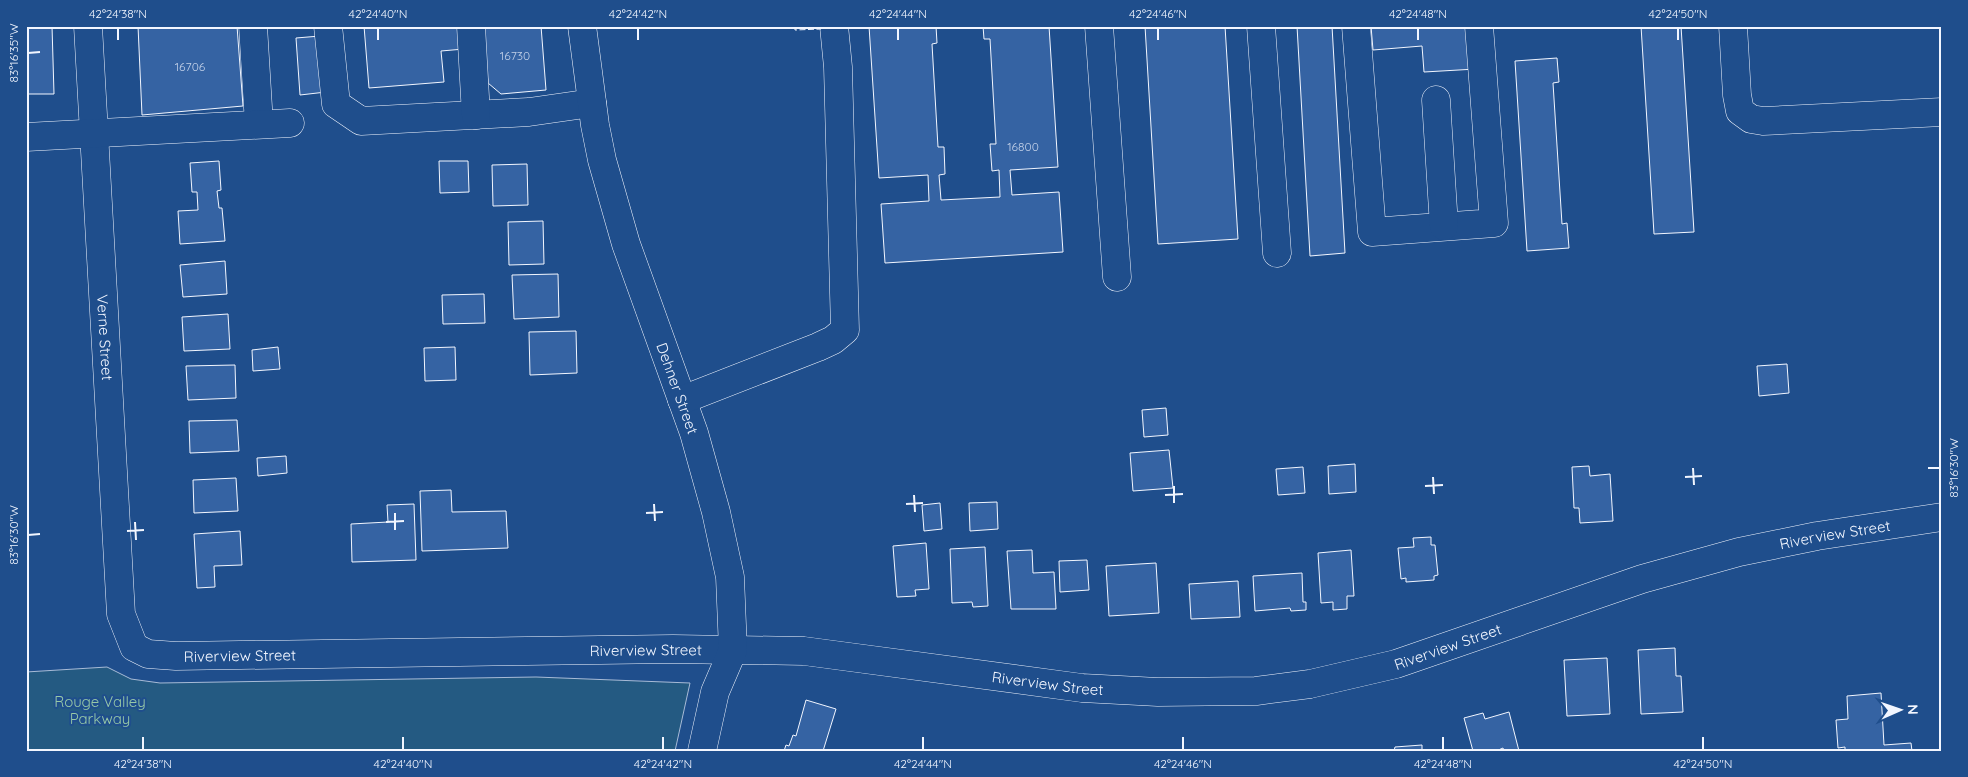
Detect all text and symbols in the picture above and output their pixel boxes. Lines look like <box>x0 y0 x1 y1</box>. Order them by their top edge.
text: 42°24'38"N <box>89 6 147 21</box>
text: 42°24'40"N <box>349 6 407 21</box>
text: 42°24'42"N <box>609 6 667 21</box>
text: 42°24'44"N <box>869 6 927 21</box>
text: 42°24'46"N <box>1129 6 1187 21</box>
text: 42°24'48"N <box>1389 6 1447 21</box>
text: 42°24'50"N <box>1648 6 1708 21</box>
text: 83°16'35"W <box>6 23 21 82</box>
house number: 16730 <box>500 48 530 63</box>
house number: 16706 <box>175 59 206 74</box>
house number: 16800 <box>1007 139 1039 154</box>
street label: Verne Street <box>94 294 117 381</box>
street label: Dehner Street <box>653 340 703 436</box>
text: 83°16'30"W <box>1946 438 1961 498</box>
text: 83°16'30"W <box>6 505 21 565</box>
street label: Riverview Street <box>1778 515 1892 553</box>
street label: Riverview Street <box>1391 619 1504 674</box>
street label: Riverview Street <box>590 639 702 660</box>
street label: Riverview Street <box>184 645 296 665</box>
street label: Riverview Street <box>991 667 1104 699</box>
north arrow <box>1876 684 1926 734</box>
park label: Rouge Valley Parkway <box>54 692 146 728</box>
text: N <box>1904 704 1922 715</box>
text: 42°24'38"N <box>114 756 172 771</box>
text: 42°24'40"N <box>374 756 432 771</box>
text: 42°24'42"N <box>634 756 692 771</box>
text: 42°24'44"N <box>894 756 952 771</box>
text: 42°24'46"N <box>1154 756 1212 771</box>
text: 42°24'48"N <box>1414 756 1472 771</box>
text: 42°24'50"N <box>1673 756 1733 771</box>

